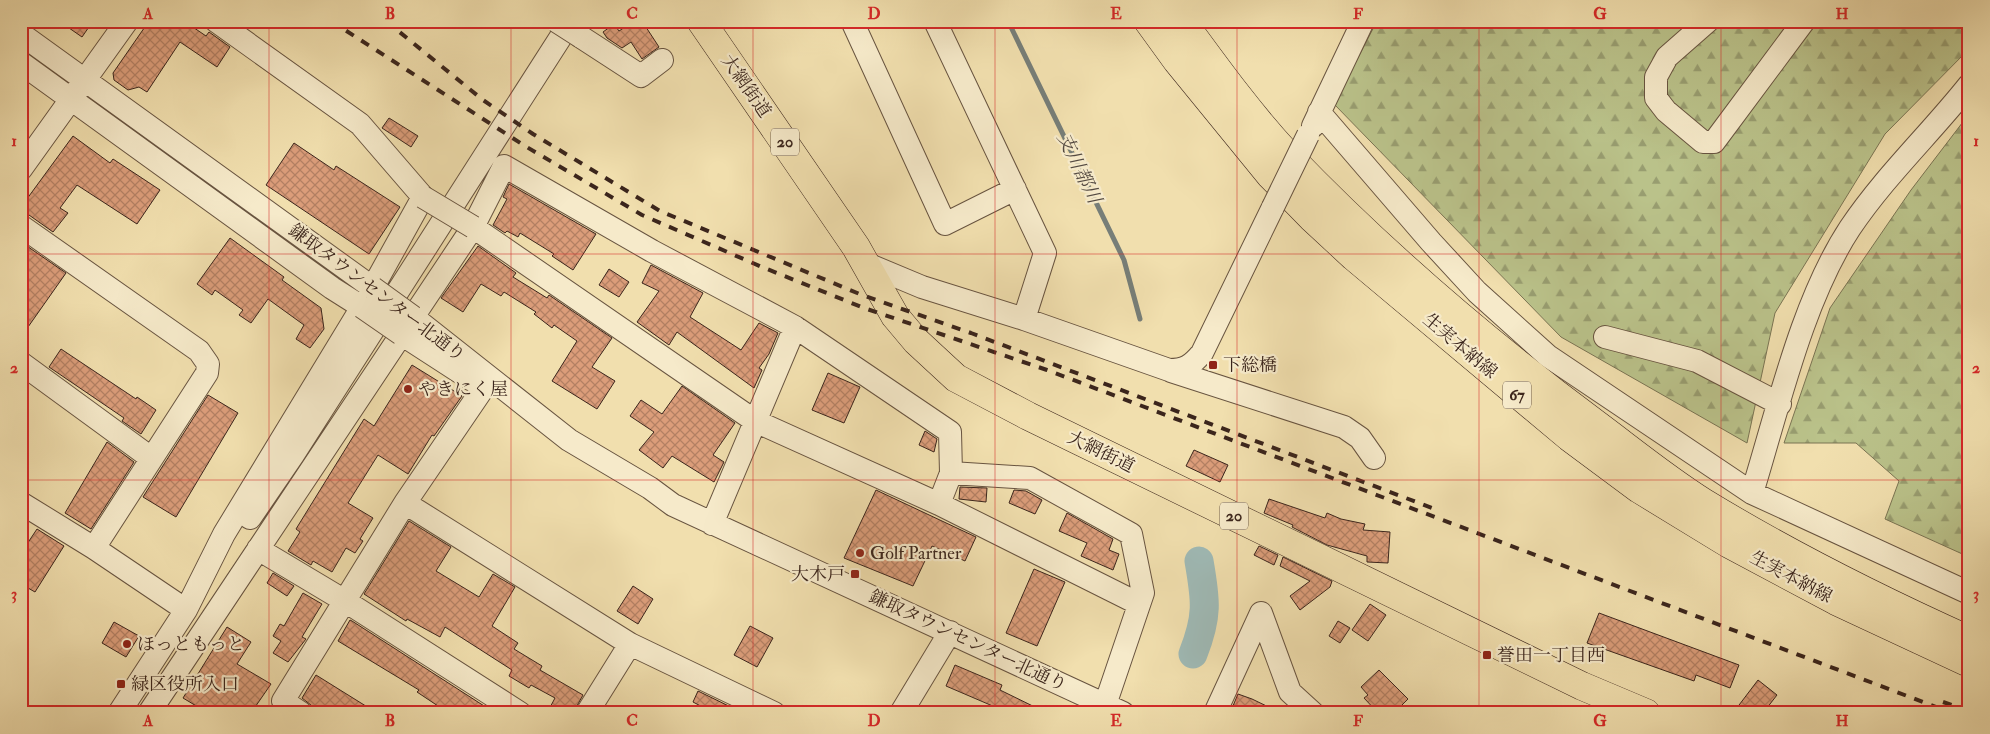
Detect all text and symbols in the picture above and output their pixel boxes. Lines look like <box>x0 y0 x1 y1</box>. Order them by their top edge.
text: A <box>142 4 154 24</box>
text: B <box>385 4 395 24</box>
text: C <box>626 4 638 24</box>
text: D <box>867 4 881 24</box>
text: E <box>1110 4 1122 24</box>
text: F <box>1353 4 1363 24</box>
text: G <box>1593 4 1607 24</box>
text: H <box>1835 4 1849 24</box>
street label: 大網街道 <box>716 50 776 122</box>
road number: 20 <box>771 128 799 156</box>
water label: 支川都川 <box>1052 129 1107 209</box>
text: 1 <box>11 131 17 151</box>
text: 1 <box>1973 131 1979 151</box>
street label: 鎌取タウンセンター北通り <box>284 219 470 367</box>
street label: 生実本納線 <box>1418 308 1502 384</box>
place label: 下総橋 <box>1223 354 1277 377</box>
text: 2 <box>10 358 18 378</box>
text: 2 <box>1972 358 1980 378</box>
marker: 下総橋 <box>1207 359 1219 371</box>
place label: やきにく屋 <box>418 378 508 401</box>
road number: 67 <box>1503 382 1531 408</box>
marker: やきにく屋 <box>402 383 414 395</box>
street label: 大網街道 <box>1064 426 1138 478</box>
road number: 20 <box>1220 502 1248 530</box>
place label: Golf Partner <box>870 542 962 565</box>
street label: 生実本納線 <box>1746 546 1836 608</box>
marker: Golf Partner <box>854 547 866 559</box>
place label: 大木戸 <box>791 563 845 586</box>
marker: 大木戸 <box>849 568 861 580</box>
text: 3 <box>11 584 17 604</box>
text: 3 <box>1973 584 1979 604</box>
street label: 鎌取タウンセンター北通り <box>866 585 1070 697</box>
place label: ほっともっと <box>137 633 245 656</box>
marker: ほっともっと <box>121 638 133 650</box>
place label: 誉田一丁目西 <box>1497 644 1605 667</box>
marker: 誉田一丁目西 <box>1481 649 1493 661</box>
place label: 緑区役所入口 <box>131 673 239 696</box>
marker: 緑区役所入口 <box>115 678 127 690</box>
text: A <box>142 711 154 731</box>
text: B <box>385 711 395 731</box>
text: C <box>626 711 638 731</box>
text: D <box>867 711 881 731</box>
text: E <box>1110 711 1122 731</box>
text: F <box>1353 711 1363 731</box>
text: G <box>1593 711 1607 731</box>
text: H <box>1835 711 1849 731</box>

